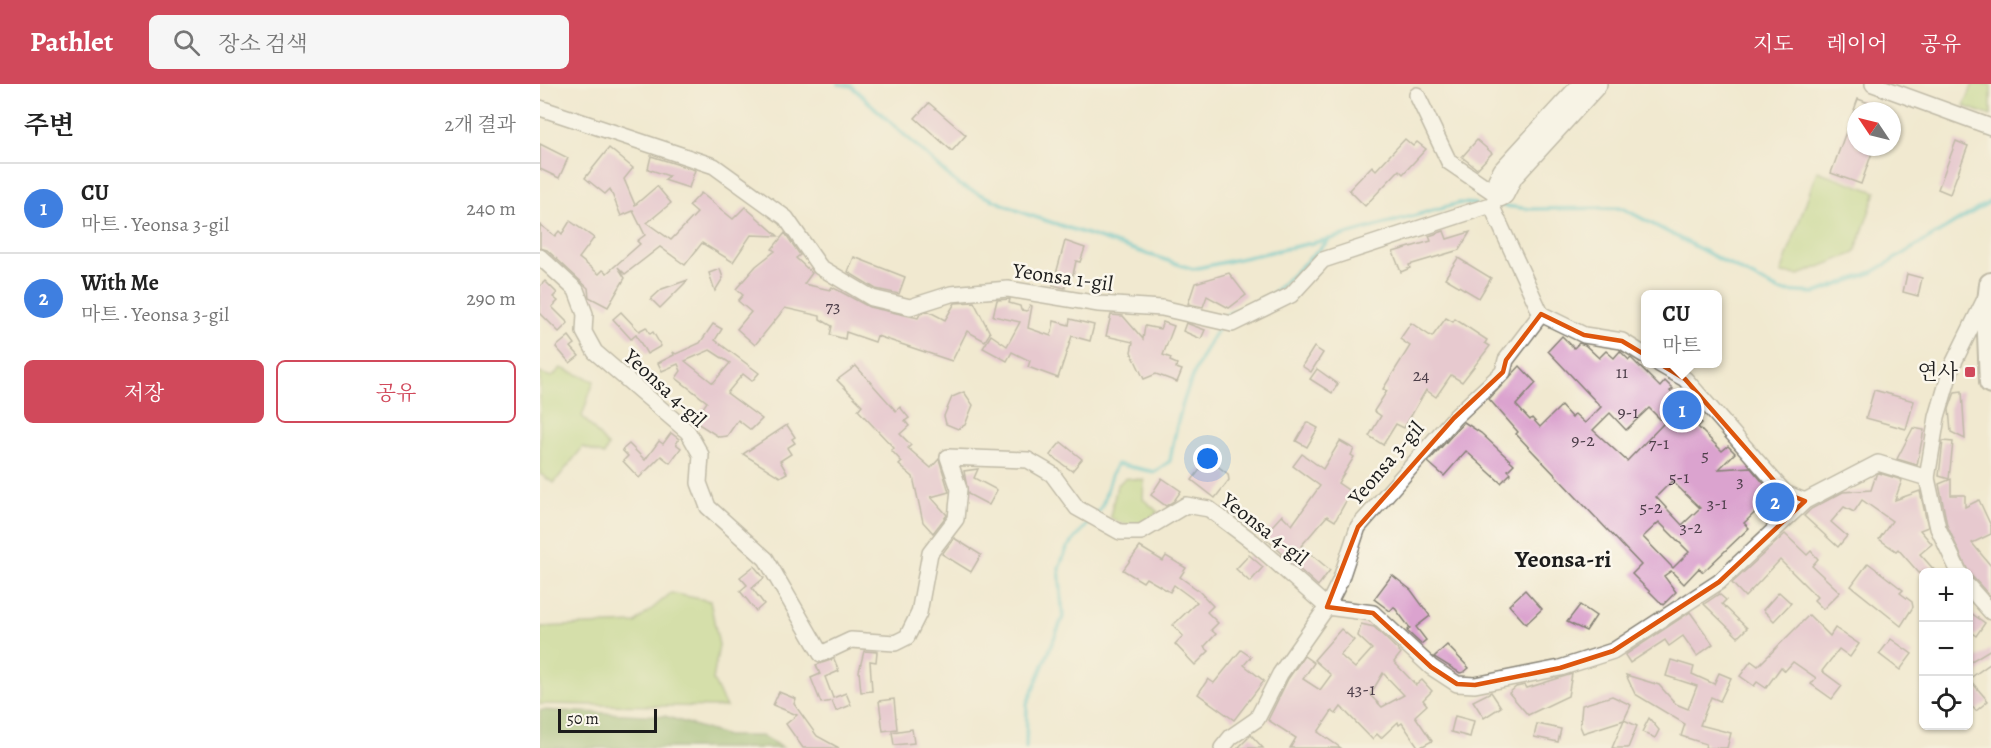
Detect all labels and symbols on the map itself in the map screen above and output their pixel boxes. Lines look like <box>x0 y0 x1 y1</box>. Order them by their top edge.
north arrow <box>1847 102 1901 156</box>
street label: Yeonsa 1-gil <box>1010 256 1115 298</box>
house number: 73 <box>825 294 841 318</box>
street label: Yeonsa 4-gil <box>617 342 712 433</box>
place label: 연사 <box>1917 358 1959 386</box>
house number: 11 <box>1616 360 1628 384</box>
house number: 24 <box>1413 363 1429 387</box>
marker: 연사 <box>1963 365 1977 379</box>
pin: 1 <box>1662 388 1702 432</box>
house number: 9-1 <box>1617 400 1639 424</box>
street label: Yeonsa 3-gil <box>1341 415 1430 512</box>
house number: 9-2 <box>1571 428 1595 452</box>
house number: 7-1 <box>1649 431 1669 455</box>
house number: 5 <box>1701 443 1709 467</box>
your location <box>1193 444 1222 473</box>
house number: 5-1 <box>1669 465 1689 489</box>
house number: 3 <box>1736 469 1744 493</box>
pin: 2 <box>1756 480 1794 524</box>
street label: Yeonsa 4-gil <box>1215 486 1314 572</box>
house number: 3-1 <box>1707 491 1727 515</box>
house number: 5-2 <box>1639 495 1663 519</box>
house number: 3-2 <box>1680 515 1703 539</box>
district label: Yeonsa-ri <box>1514 543 1611 575</box>
house number: 43-1 <box>1347 677 1375 701</box>
scale bar <box>558 706 657 734</box>

